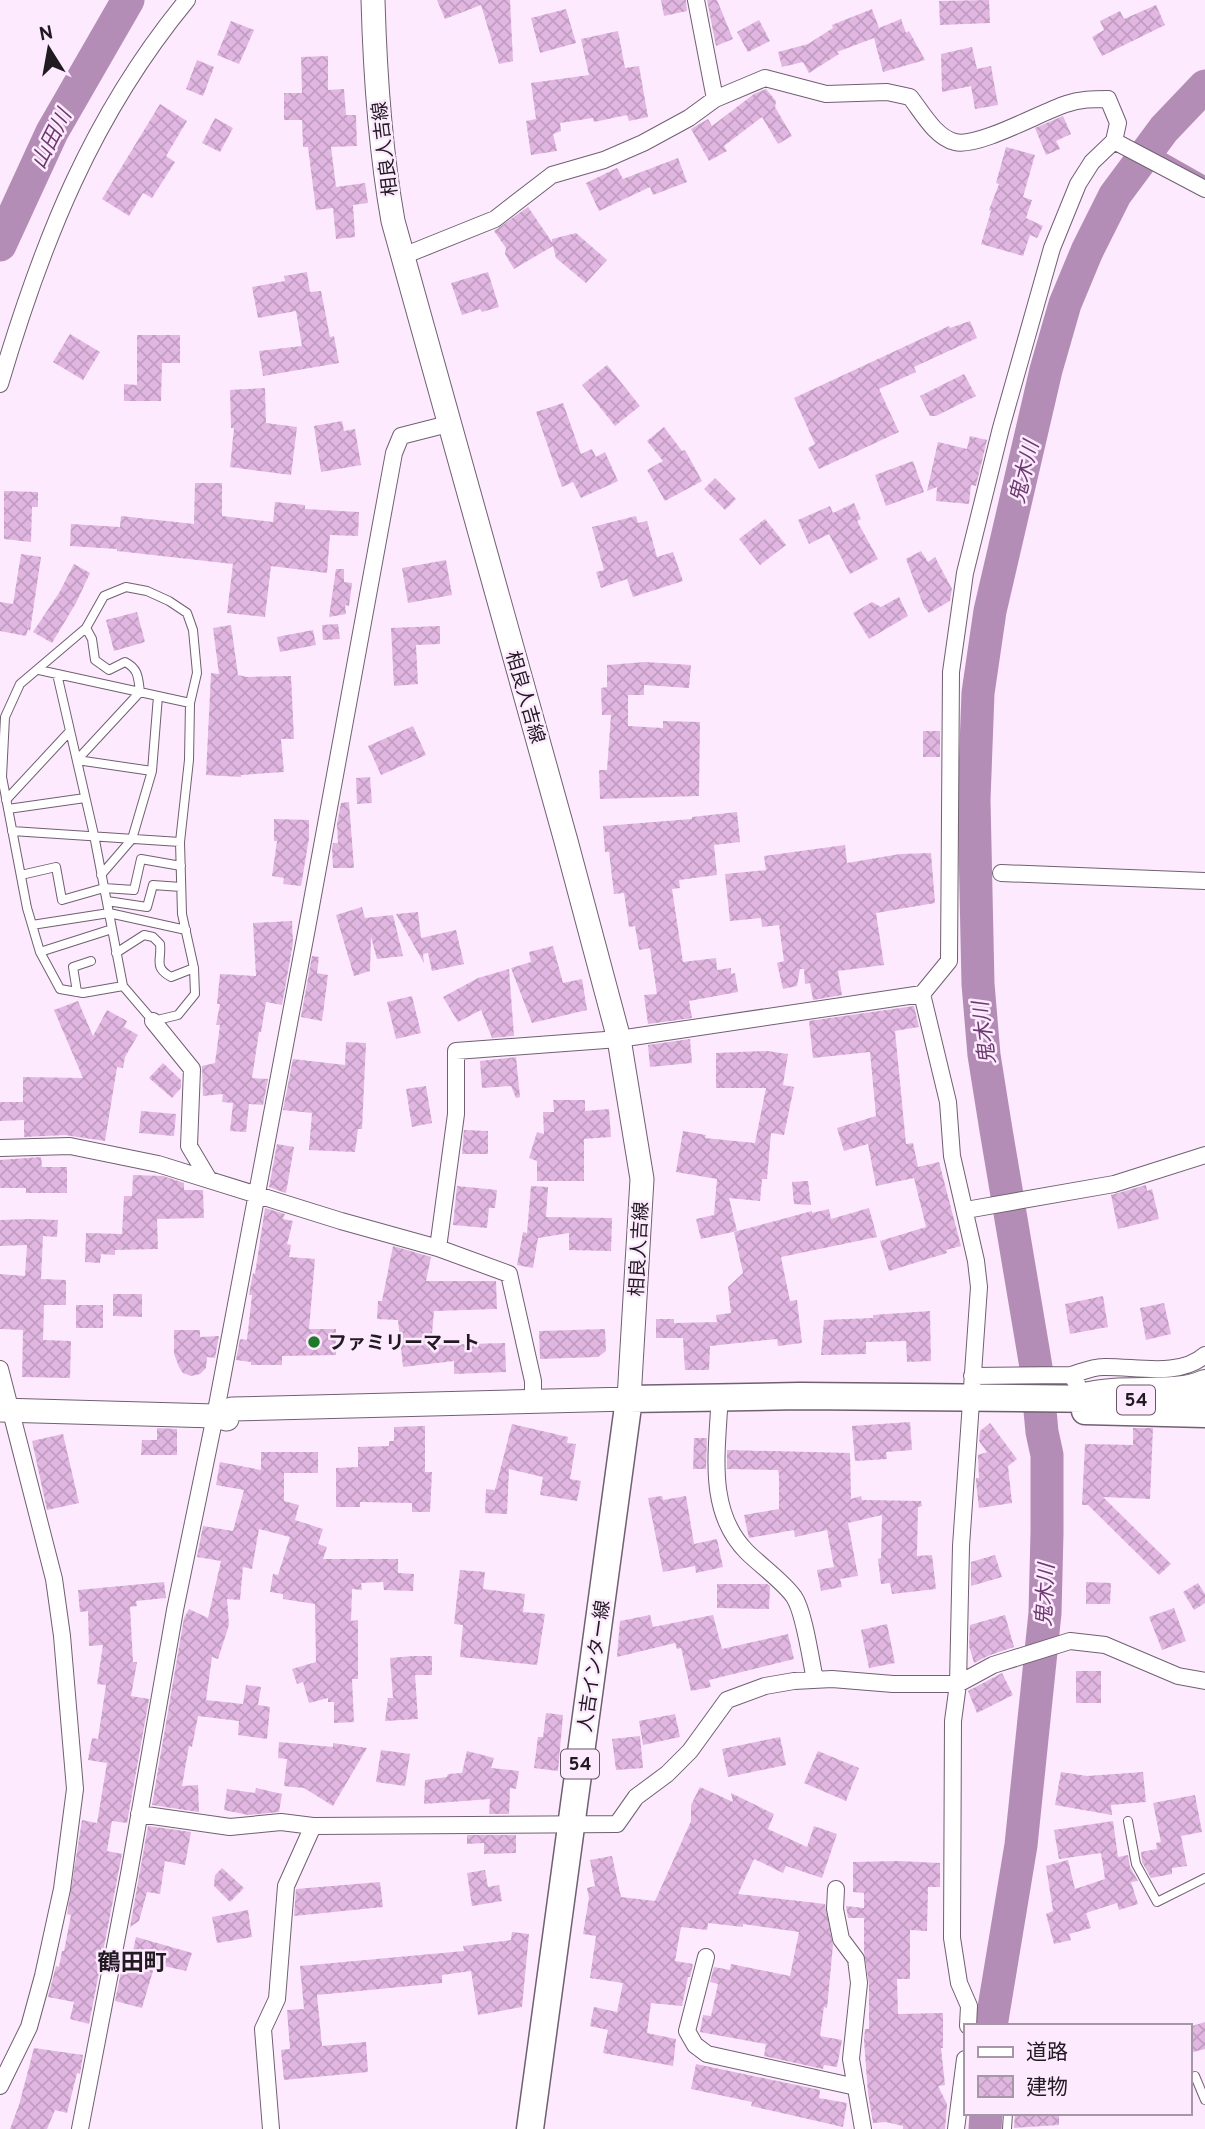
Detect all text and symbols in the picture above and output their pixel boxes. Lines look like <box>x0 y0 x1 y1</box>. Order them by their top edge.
north arrow <box>14 14 84 84</box>
text: N <box>37 21 55 47</box>
street label: 相良人吉線 <box>368 100 404 197</box>
water label: 山田川 <box>26 104 80 174</box>
water label: 鬼木川 <box>1005 437 1047 506</box>
street label: 相良人吉線 <box>499 649 549 747</box>
water label: 鬼木川 <box>968 998 1003 1066</box>
street label: 相良人吉線 <box>626 1201 654 1297</box>
place label: ファミリーマート <box>328 1332 480 1356</box>
marker: ファミリーマート <box>306 1334 322 1350</box>
road number: 54 <box>1117 1386 1155 1414</box>
water label: 鬼木川 <box>1031 1561 1062 1627</box>
street label: 人吉インター線 <box>574 1599 616 1734</box>
road number: 54 <box>561 1750 599 1778</box>
district label: 鶴田町 <box>98 1950 167 1979</box>
legend <box>964 2024 1191 2115</box>
text: 道路 <box>1026 2040 1068 2067</box>
text: 建物 <box>1026 2075 1068 2102</box>

